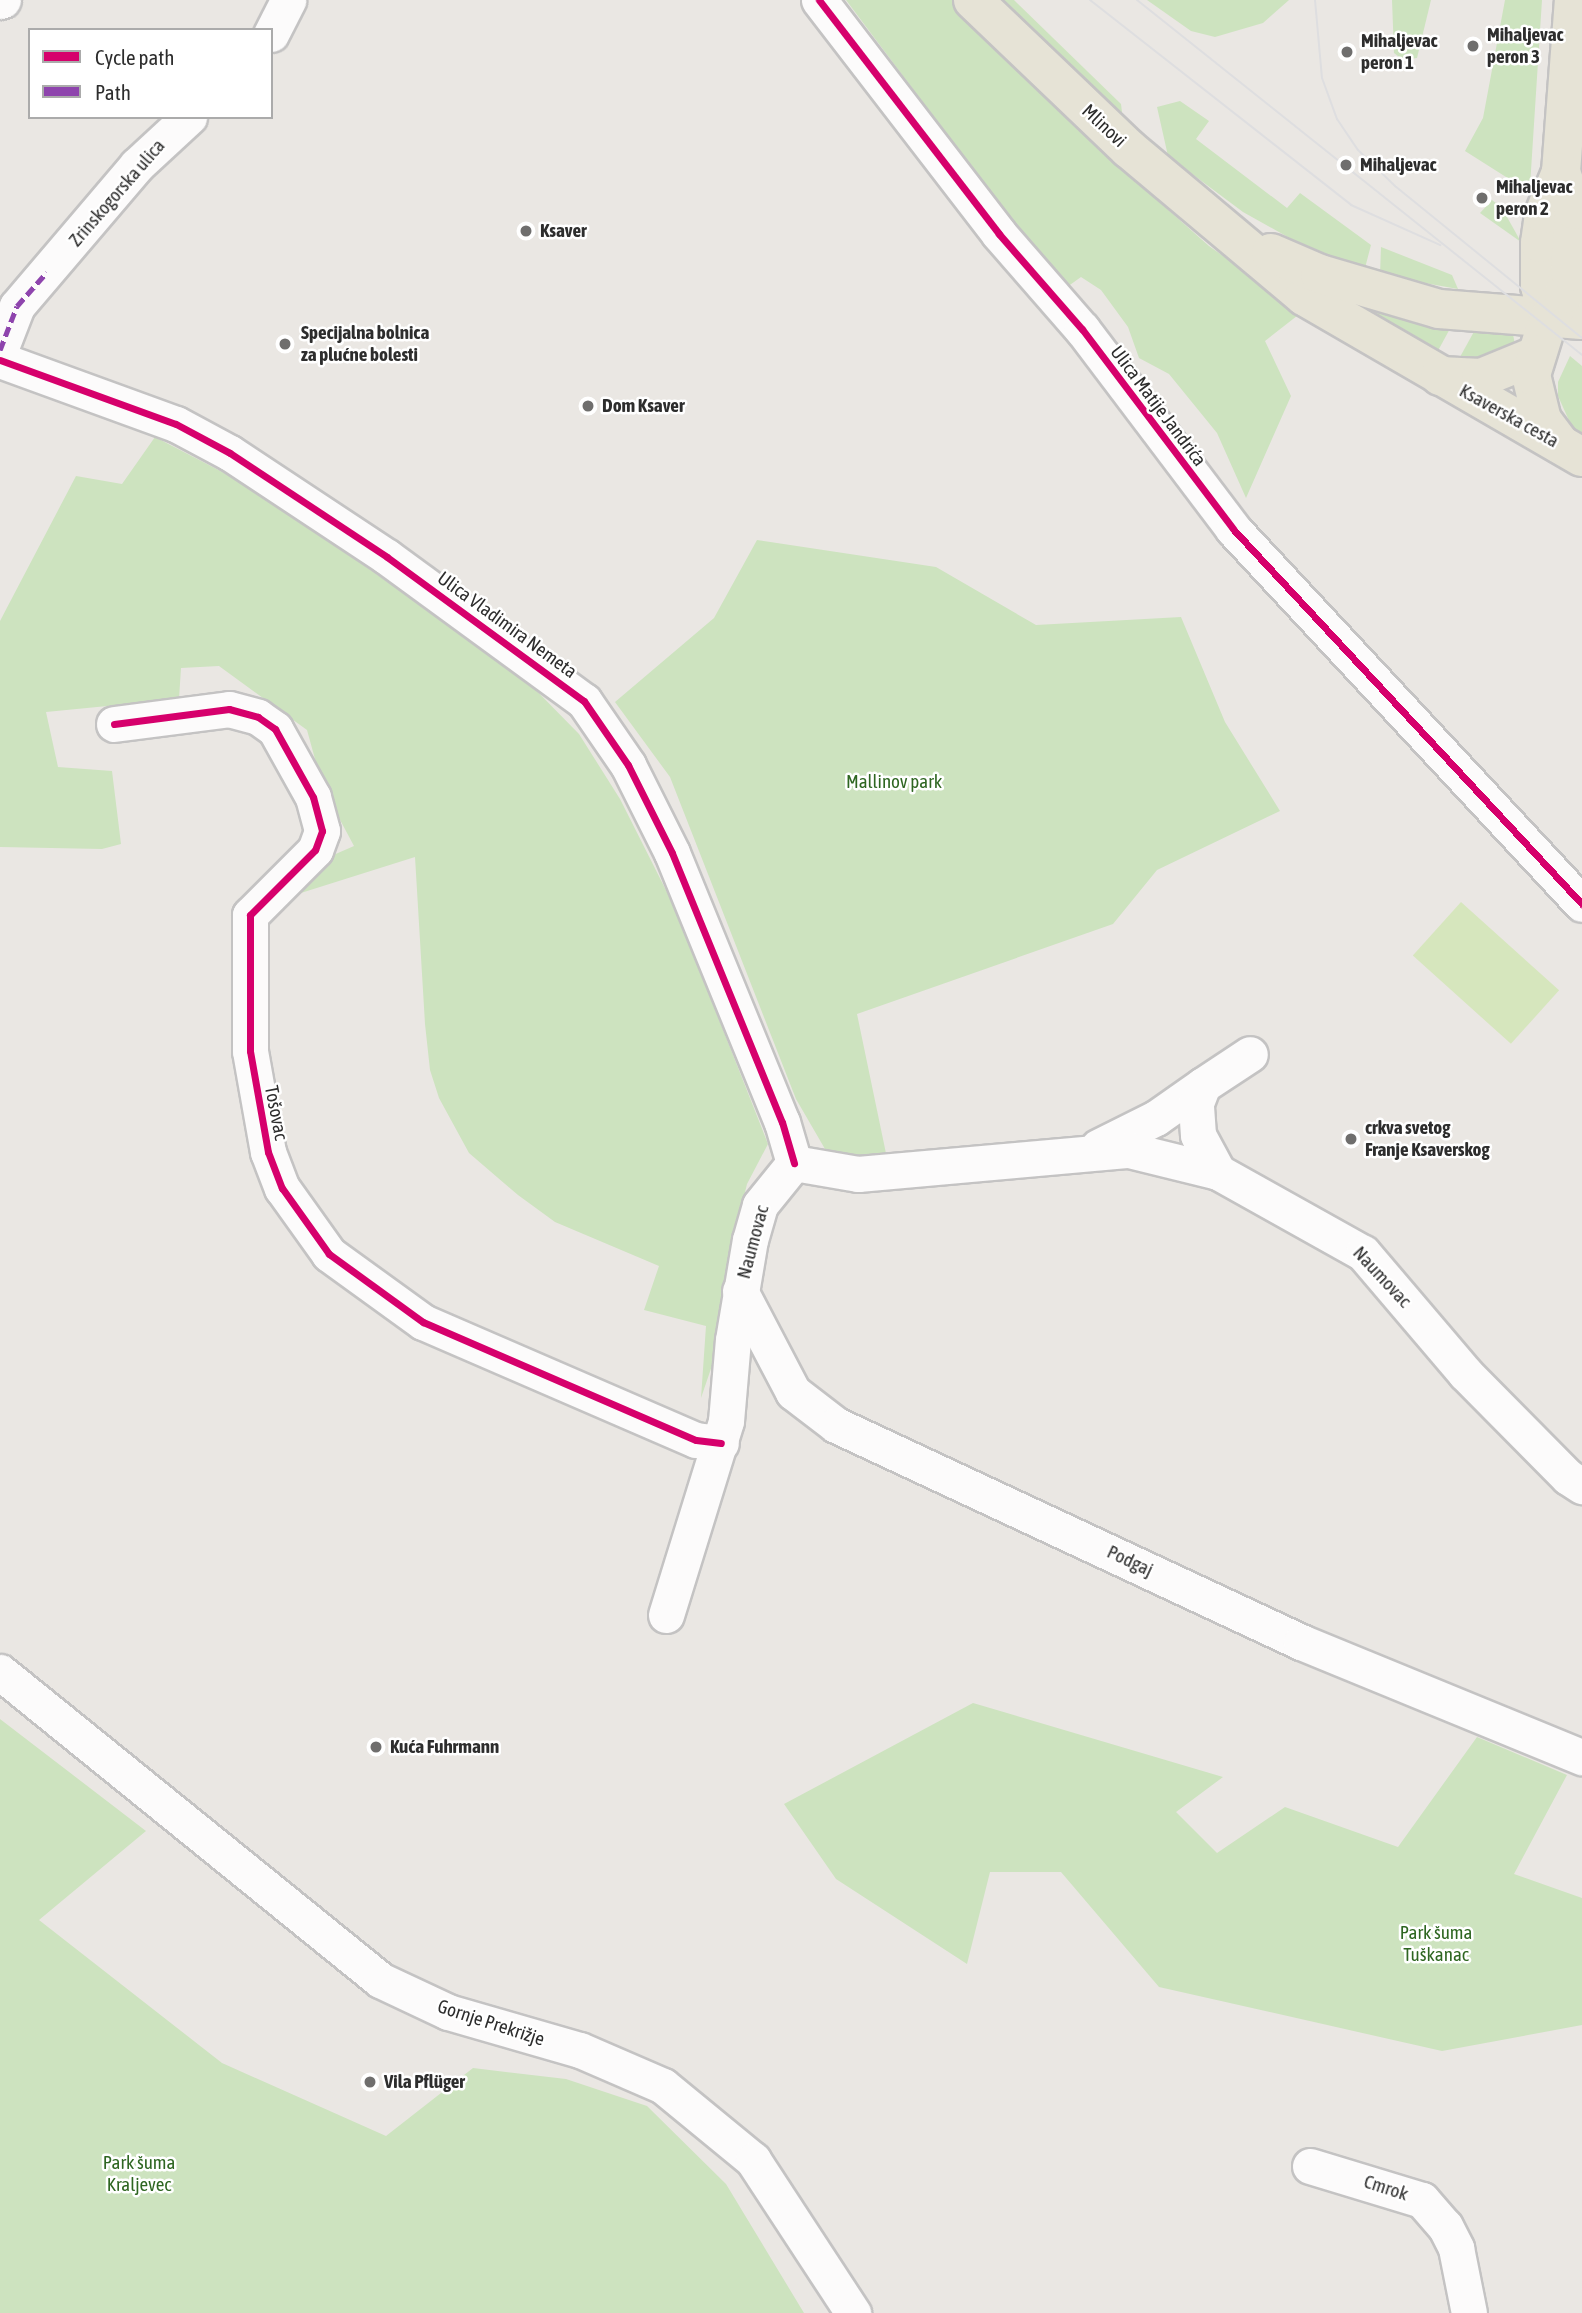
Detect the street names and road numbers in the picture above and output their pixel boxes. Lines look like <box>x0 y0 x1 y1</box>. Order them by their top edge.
street label: Mlinovi <box>1077 100 1131 152</box>
street label: Zrinskogorska ulica <box>64 135 170 251</box>
street label: Ulica Matije Jandrića <box>1105 341 1211 471</box>
street label: Ksaverska cesta <box>1455 379 1563 453</box>
street label: Ulica Vladimira Nemeta <box>433 567 581 683</box>
street label: Tošovac <box>260 1084 292 1142</box>
street label: Naumovac <box>732 1203 774 1281</box>
street label: Naumovac <box>1348 1242 1416 1312</box>
street label: Podgaj <box>1103 1541 1157 1581</box>
street label: Gornje Prekrižje <box>435 1995 547 2051</box>
street label: Cmrok <box>1361 2170 1411 2206</box>

